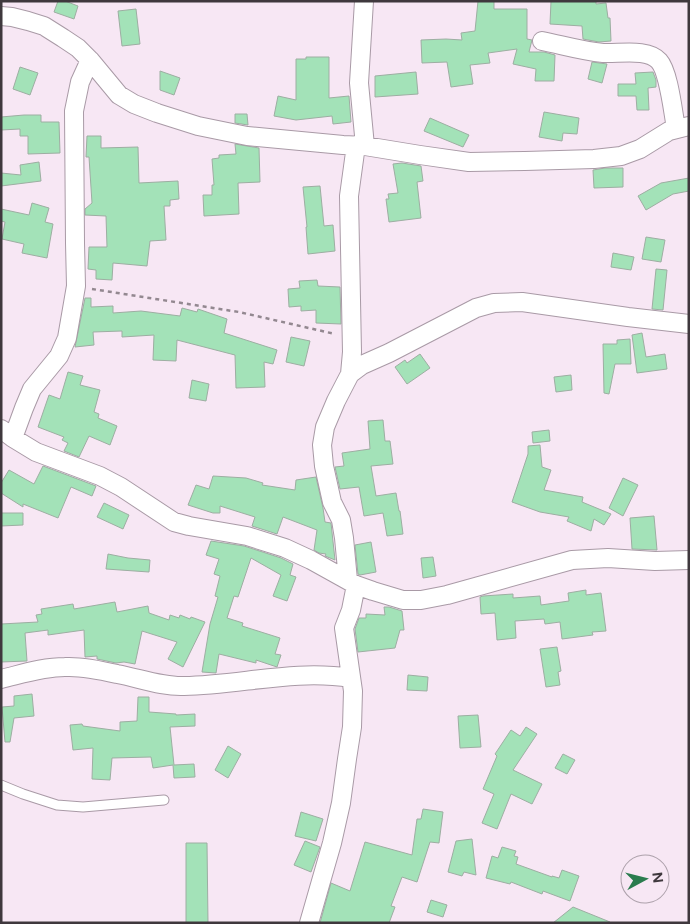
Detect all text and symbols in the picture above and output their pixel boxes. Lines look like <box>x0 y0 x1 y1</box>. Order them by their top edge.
north arrow <box>620 854 670 904</box>
text: N <box>648 871 667 884</box>

